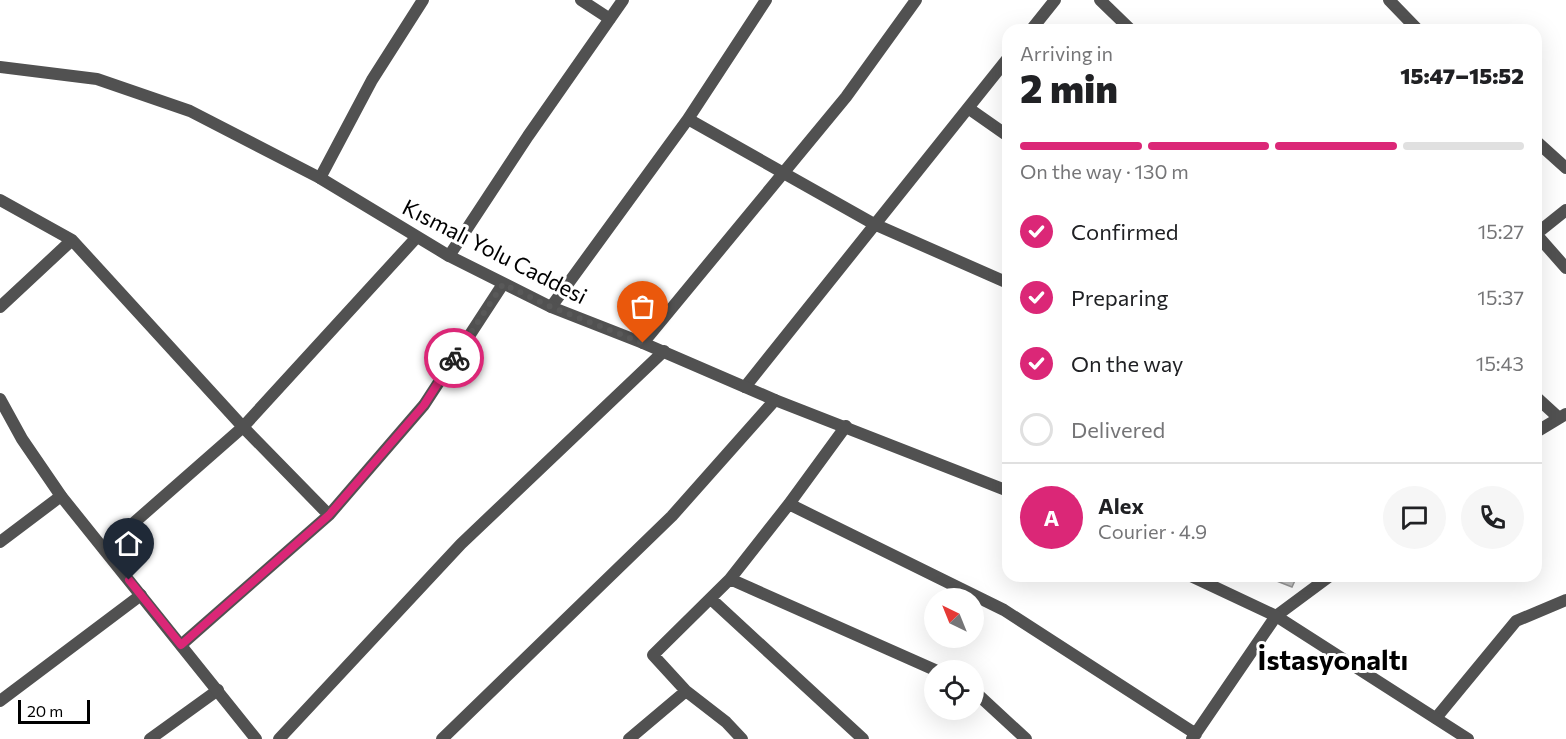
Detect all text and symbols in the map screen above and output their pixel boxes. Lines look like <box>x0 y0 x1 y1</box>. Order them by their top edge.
text: Arriving in <box>1020 41 1113 65</box>
text: 15:47–15:52 <box>1400 62 1524 89</box>
text: 2 min <box>1020 63 1118 111</box>
text: On the way · 130 m <box>1020 159 1189 183</box>
street label: Kısmalı Yolu Caddesi <box>398 193 592 309</box>
icon: check <box>1020 215 1053 248</box>
text: Confirmed <box>1071 218 1178 245</box>
text: 15:27 <box>1478 219 1524 243</box>
pin <box>617 281 668 343</box>
icon: check <box>1020 281 1053 314</box>
text: Preparing <box>1071 284 1168 311</box>
text: 15:37 <box>1477 285 1524 309</box>
icon: bag <box>626 290 659 323</box>
courier <box>424 328 484 388</box>
icon: bike <box>438 342 471 375</box>
icon: check <box>1020 347 1053 380</box>
text: On the way <box>1071 350 1183 377</box>
text: 15:43 <box>1476 351 1524 375</box>
text: Delivered <box>1071 416 1165 443</box>
button: chat <box>1383 486 1446 549</box>
button: phone <box>1461 486 1524 549</box>
text: Alex <box>1098 492 1144 519</box>
text: A <box>1044 504 1059 531</box>
pin <box>103 518 154 580</box>
text: Courier · 4.9 <box>1098 519 1207 543</box>
icon: home <box>112 527 145 560</box>
north arrow <box>924 588 984 648</box>
map controls <box>924 588 984 720</box>
district label: İstasyonaltı <box>1258 642 1408 676</box>
button: locate <box>924 660 984 720</box>
scale bar <box>18 697 90 724</box>
text: 20 m <box>27 701 63 720</box>

